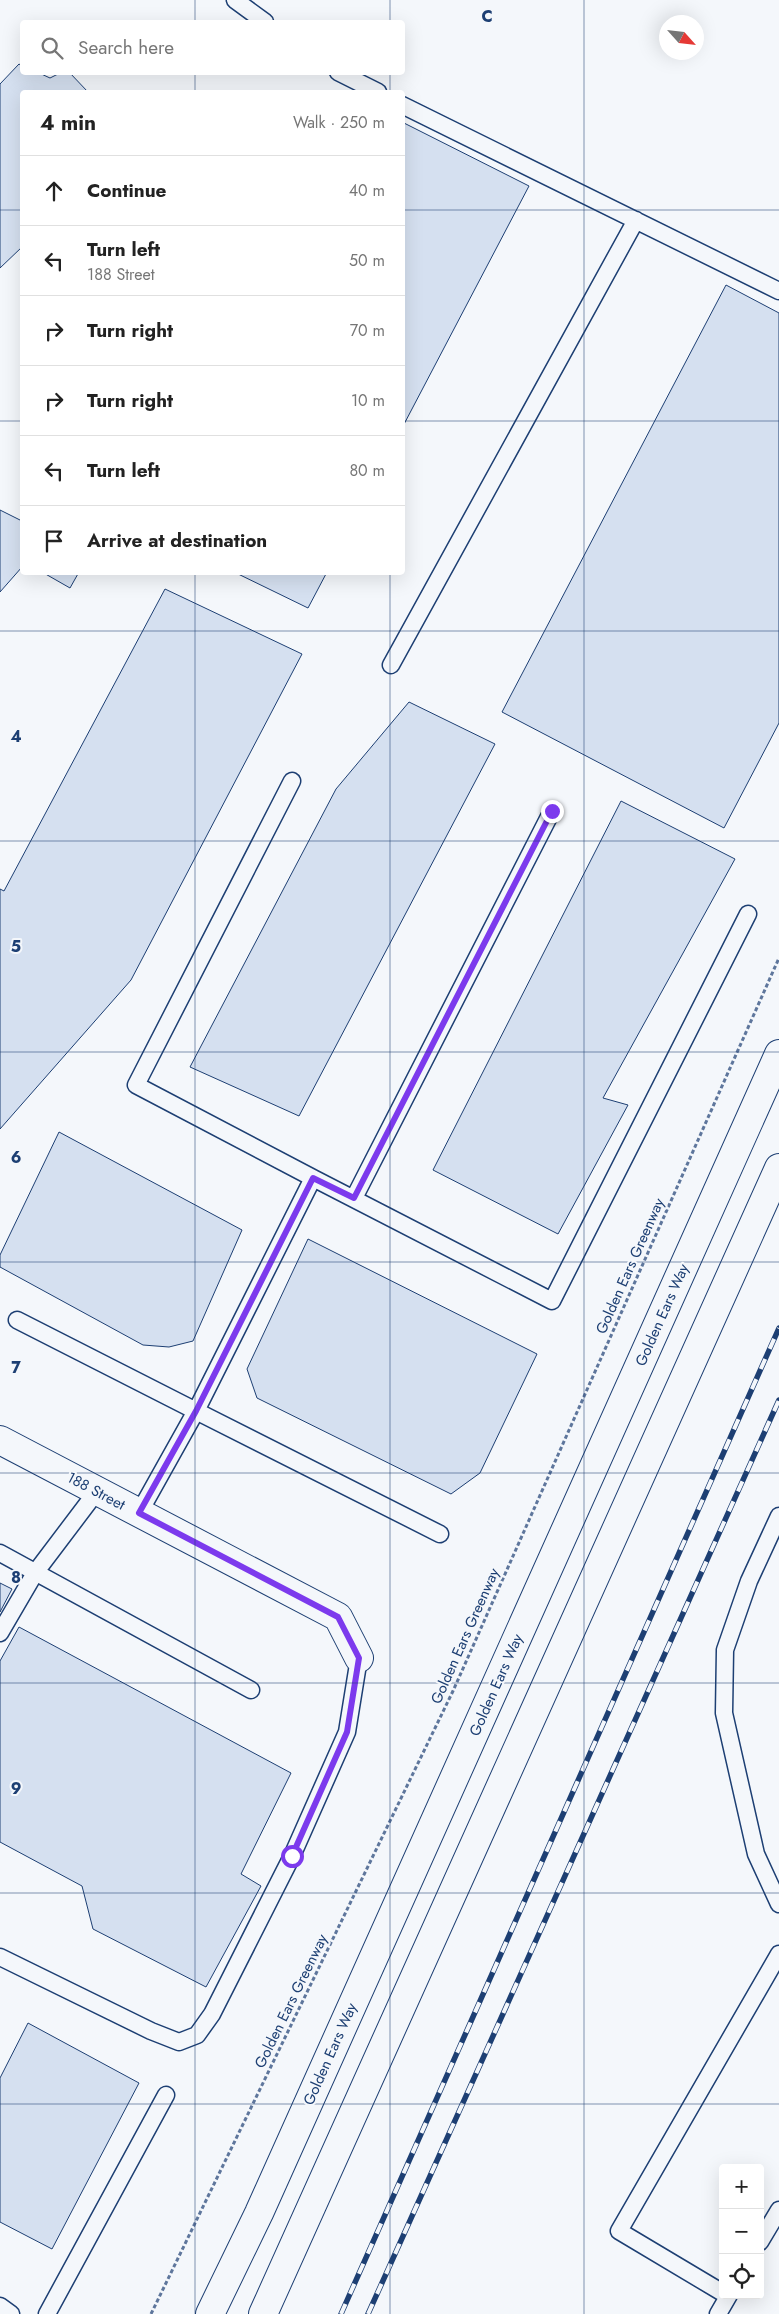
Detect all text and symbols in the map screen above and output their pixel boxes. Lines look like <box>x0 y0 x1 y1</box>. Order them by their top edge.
text: C <box>481 5 493 28</box>
north arrow <box>659 15 704 60</box>
search box <box>20 20 405 75</box>
icon: search <box>38 34 66 62</box>
text: Search here <box>78 34 174 61</box>
text: 4 min <box>40 108 96 138</box>
text: Walk · 250 m <box>293 111 385 134</box>
icon: ahead <box>40 177 68 205</box>
text: Continue <box>87 177 166 204</box>
text: 40 m <box>349 179 385 202</box>
text: Turn left <box>87 236 160 263</box>
icon: left <box>40 247 68 275</box>
text: 50 m <box>349 249 385 272</box>
text: 188 Street <box>87 263 155 286</box>
icon: right <box>40 317 68 345</box>
text: Turn right <box>87 317 173 344</box>
text: 70 m <box>350 319 385 342</box>
icon: right <box>40 387 68 415</box>
text: Turn right <box>87 387 173 414</box>
text: 10 m <box>351 389 385 412</box>
icon: left <box>40 457 68 485</box>
text: Turn left <box>87 457 160 484</box>
text: 80 m <box>349 459 385 482</box>
icon: arrive <box>40 527 68 555</box>
text: Arrive at destination <box>87 527 267 554</box>
text: 4 <box>10 725 22 748</box>
route end <box>541 800 564 823</box>
text: 5 <box>11 935 21 958</box>
text: 6 <box>11 1146 21 1169</box>
street label: Golden Ears Greenway <box>590 1194 670 1338</box>
street label: Golden Ears Way <box>630 1260 695 1370</box>
text: 7 <box>11 1356 21 1379</box>
street label: 188 Street <box>63 1466 130 1516</box>
street label: Golden Ears Greenway <box>425 1564 505 1708</box>
text: 8 <box>11 1566 21 1589</box>
street label: Golden Ears Way <box>464 1630 529 1740</box>
text: 9 <box>11 1777 21 1800</box>
route start <box>281 1845 304 1868</box>
street label: Golden Ears Greenway <box>249 1930 333 2072</box>
street label: Golden Ears Way <box>298 1999 363 2109</box>
map controls <box>719 2164 764 2299</box>
button: + <box>719 2164 764 2209</box>
button: − <box>719 2209 764 2254</box>
button: locate <box>719 2254 764 2299</box>

